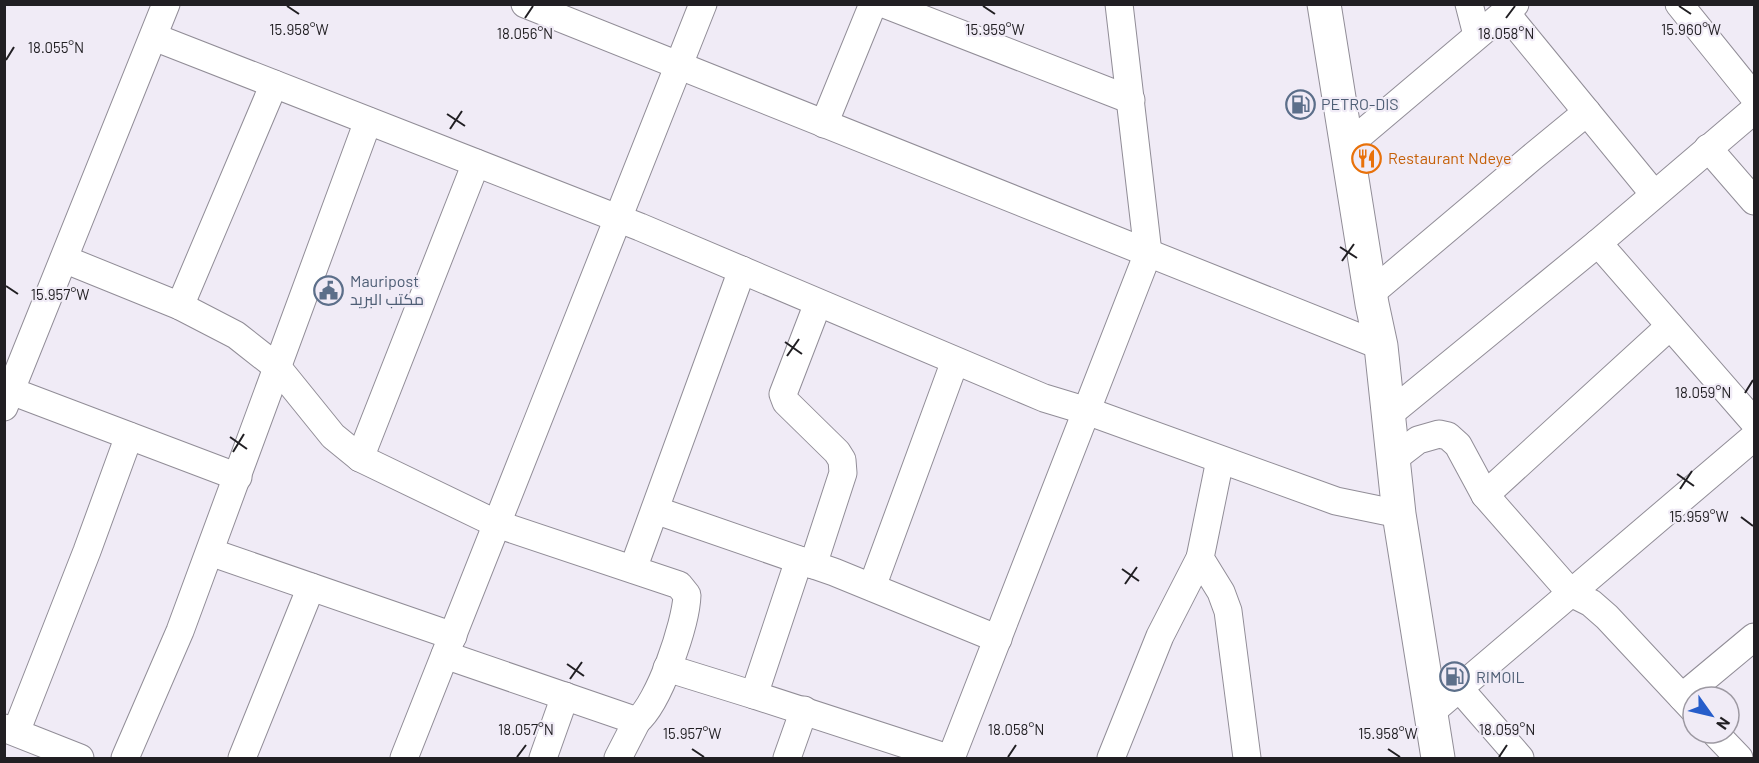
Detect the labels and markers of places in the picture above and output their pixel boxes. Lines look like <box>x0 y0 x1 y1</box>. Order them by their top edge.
fuel station icon: PETRO-DIS <box>1284 88 1316 120</box>
place label: PETRO-DIS <box>1321 94 1399 113</box>
restaurant icon: Restaurant Ndeye <box>1351 142 1383 174</box>
place label: Restaurant Ndeye <box>1388 148 1512 167</box>
place label: Mauripost مكتب البريد <box>350 271 424 309</box>
public building icon: Mauripost مكتب البريد <box>313 274 345 306</box>
fuel station icon: RIMOIL <box>1439 661 1471 693</box>
place label: RIMOIL <box>1476 667 1525 686</box>

